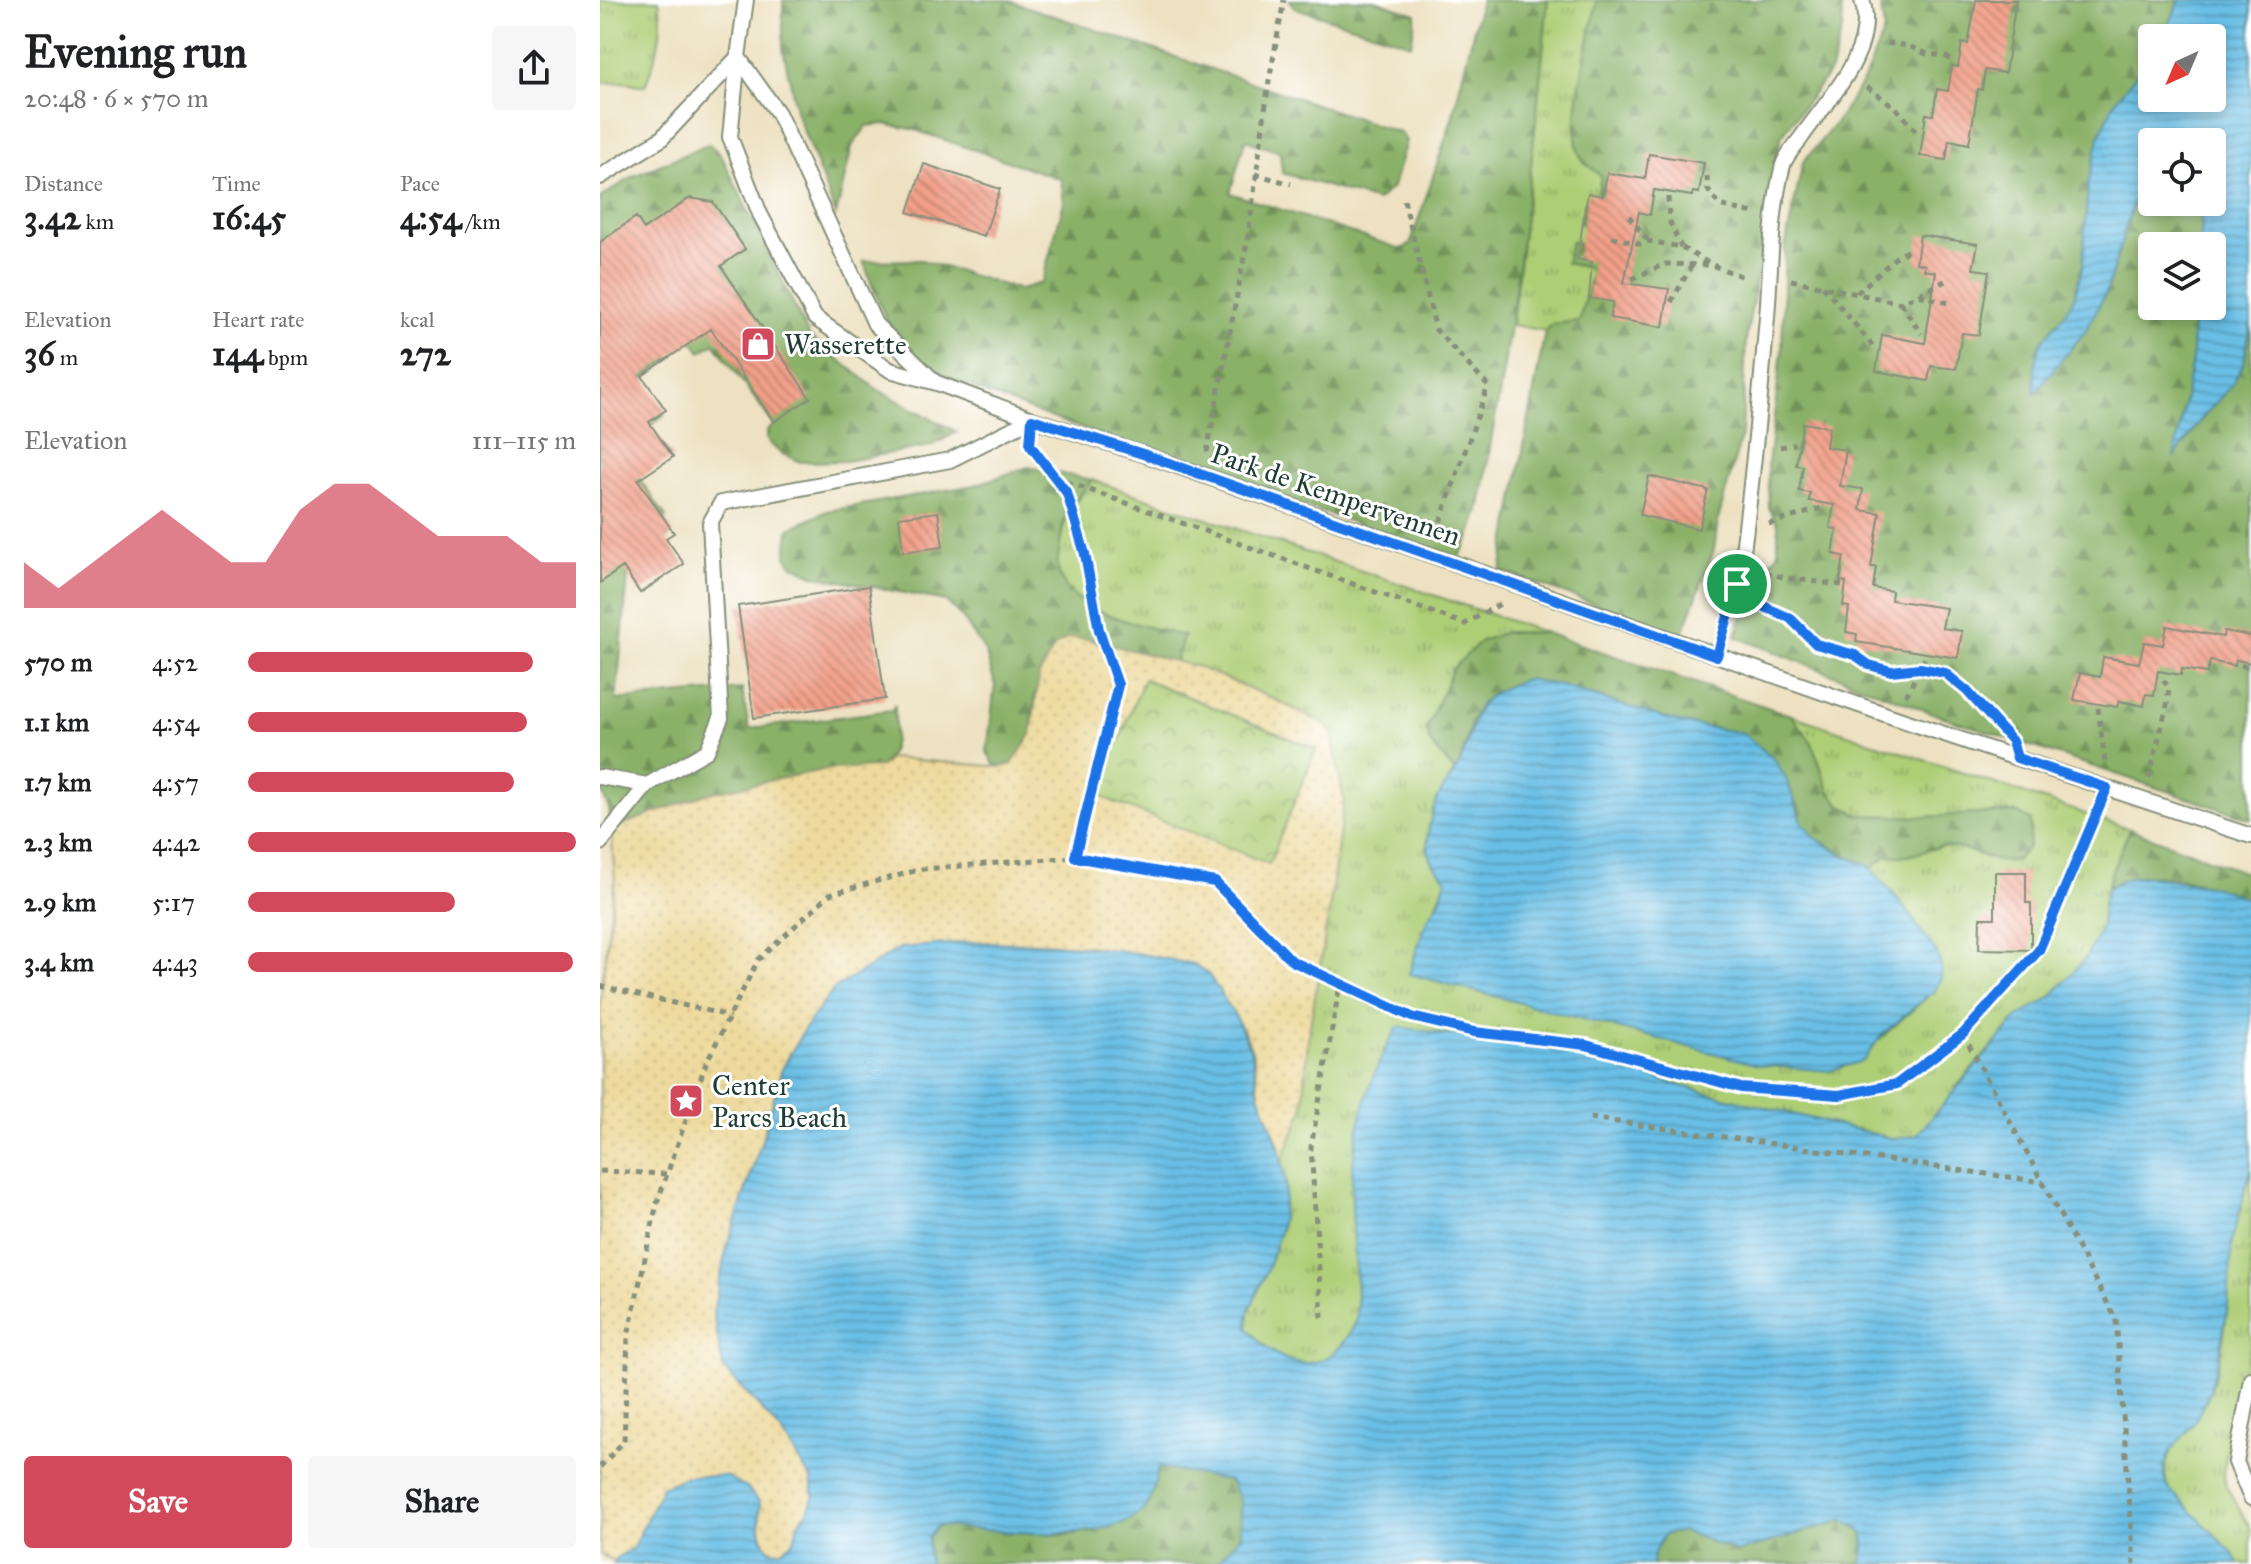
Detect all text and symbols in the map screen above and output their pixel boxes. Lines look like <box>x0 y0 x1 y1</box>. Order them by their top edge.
north arrow <box>2138 24 2226 112</box>
map controls <box>2138 24 2226 320</box>
text: Evening run <box>24 25 247 79</box>
button: share <box>492 26 576 110</box>
text: 20:48 · 6 × 570 m <box>24 82 209 114</box>
button: locate <box>2138 128 2226 216</box>
text: Distance <box>24 170 103 197</box>
text: Time <box>212 170 261 197</box>
text: Pace <box>400 170 440 197</box>
text: 3.42 <box>24 197 81 238</box>
text: 16:45 <box>212 197 286 238</box>
text: 4:54 <box>400 197 461 238</box>
text: km <box>81 208 114 235</box>
text: /km <box>461 208 501 235</box>
button: layers <box>2138 232 2226 320</box>
text: Elevation <box>24 306 111 333</box>
text: Heart rate <box>212 306 305 333</box>
text: kcal <box>400 306 435 333</box>
shop icon: Wasserette <box>739 325 777 363</box>
place label: Wasserette <box>784 327 907 362</box>
text: 36 <box>24 333 55 374</box>
text: 144 <box>212 333 263 374</box>
text: 272 <box>400 333 451 374</box>
text: m <box>55 344 78 371</box>
text: bpm <box>263 344 308 371</box>
text: Elevation <box>24 424 127 456</box>
text: 111–115 m <box>472 424 576 456</box>
street label: Park de Kempervennen <box>1206 435 1465 554</box>
pin <box>1703 550 1771 618</box>
icon: arrive <box>1715 562 1759 606</box>
text: 570 m <box>24 646 93 678</box>
text: 4:52 <box>152 646 198 678</box>
text: 1.1 km <box>24 706 89 738</box>
text: 4:54 <box>152 706 199 738</box>
text: 1.7 km <box>24 766 92 798</box>
text: 4:57 <box>152 766 199 798</box>
text: 2.3 km <box>24 826 93 858</box>
text: 4:42 <box>152 826 200 858</box>
text: 2.9 km <box>24 886 96 918</box>
text: 5:17 <box>152 886 195 918</box>
text: 3.4 km <box>24 946 94 978</box>
text: 4:43 <box>152 946 198 978</box>
place label: Center Parcs Beach <box>712 1068 848 1135</box>
place icon: Center Parcs Beach <box>667 1082 705 1120</box>
button: Save <box>24 1456 292 1548</box>
button: Share <box>308 1456 576 1548</box>

